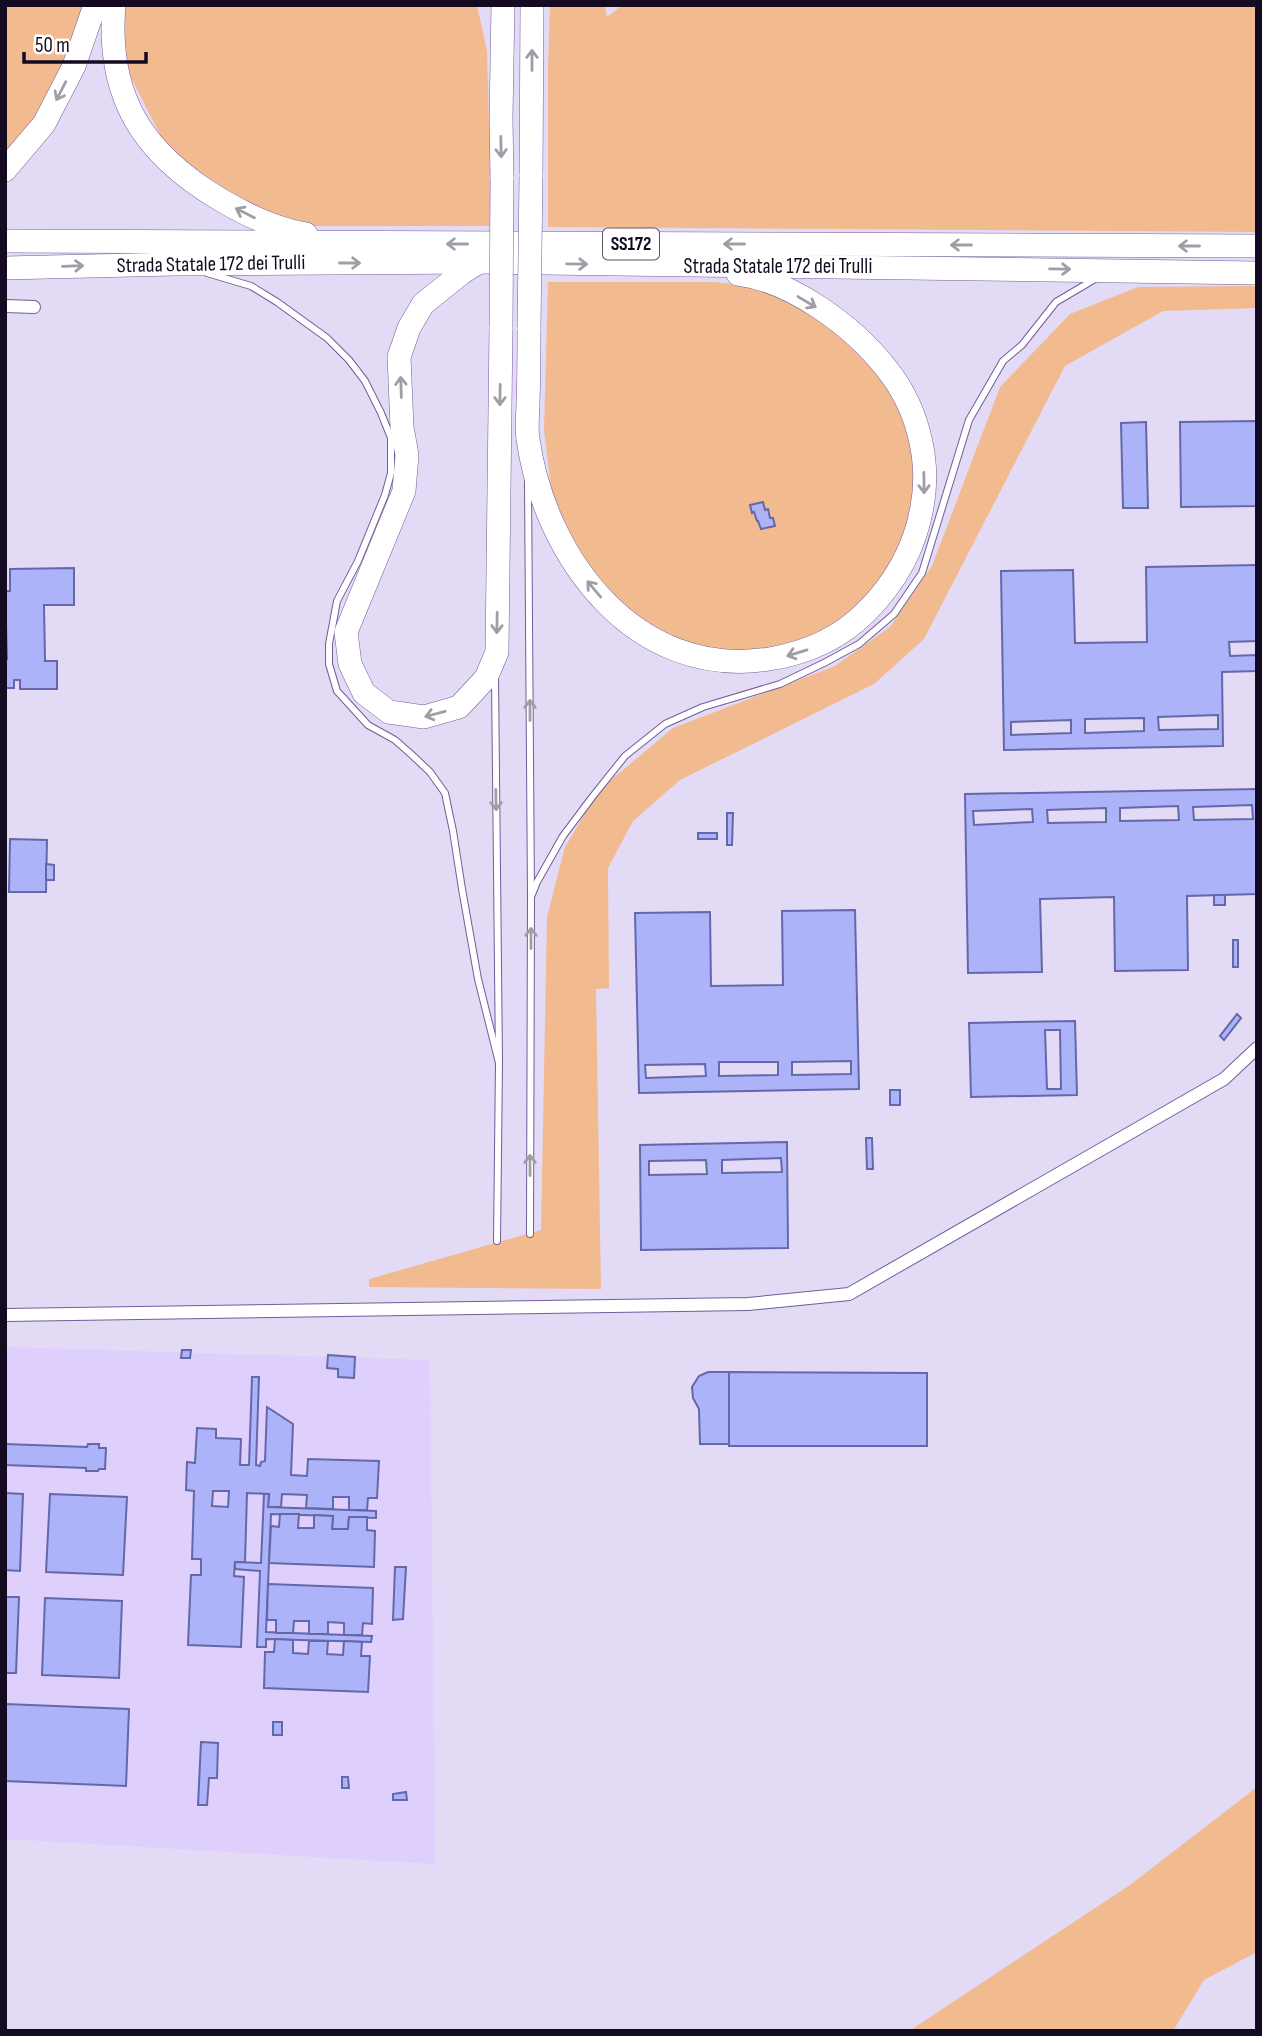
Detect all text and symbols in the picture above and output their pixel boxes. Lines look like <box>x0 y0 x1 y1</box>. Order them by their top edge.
scale bar <box>24 21 147 65</box>
text: 50 m <box>35 33 70 58</box>
one-way arrow <box>525 49 539 72</box>
one-way arrow <box>53 80 67 101</box>
one-way arrow <box>495 135 508 158</box>
one-way arrow <box>235 205 256 219</box>
road number: SS172 <box>603 228 659 260</box>
one-way arrow <box>446 237 469 250</box>
one-way arrow <box>722 237 745 251</box>
one-way arrow <box>950 238 973 252</box>
one-way arrow <box>1177 239 1200 253</box>
street label: Strada Statale 172 dei Trulli <box>116 250 306 278</box>
street label: Strada Statale 172 dei Trulli <box>684 254 872 279</box>
one-way arrow <box>338 256 361 270</box>
one-way arrow <box>566 257 589 271</box>
one-way arrow <box>62 260 85 273</box>
one-way arrow <box>1048 262 1071 276</box>
one-way arrow <box>797 295 817 309</box>
one-way arrow <box>394 376 407 399</box>
one-way arrow <box>493 384 507 407</box>
one-way arrow <box>917 471 931 494</box>
one-way arrow <box>586 580 602 598</box>
one-way arrow <box>490 611 504 634</box>
one-way arrow <box>786 647 808 660</box>
one-way arrow <box>523 699 537 722</box>
one-way arrow <box>424 708 446 721</box>
one-way arrow <box>489 788 503 811</box>
one-way arrow <box>524 927 538 950</box>
one-way arrow <box>523 1154 537 1177</box>

